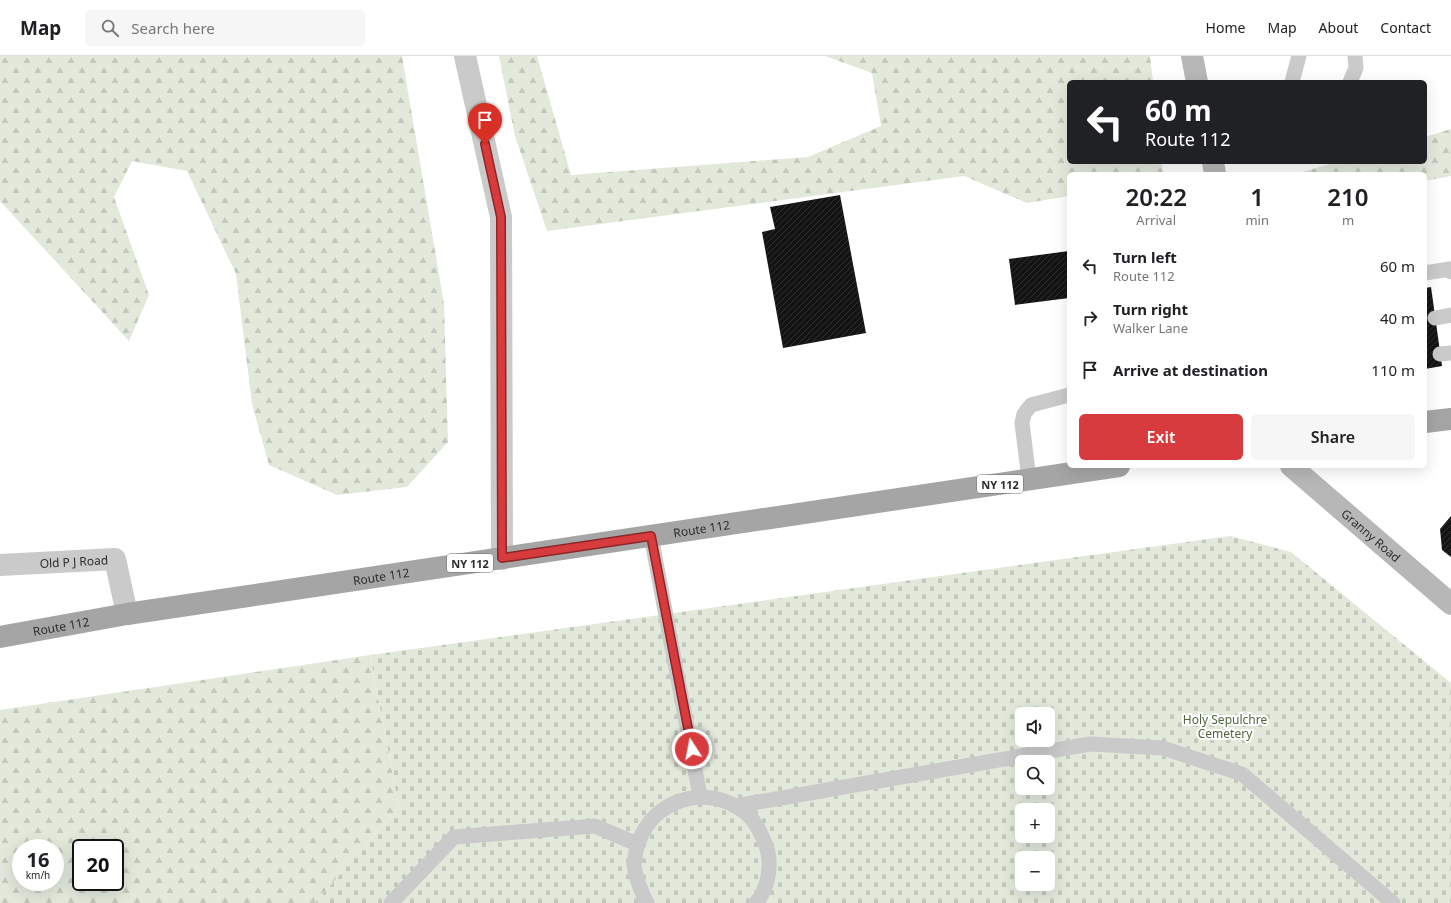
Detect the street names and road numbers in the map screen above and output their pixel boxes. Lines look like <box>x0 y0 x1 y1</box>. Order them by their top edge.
road number: NY 112 <box>977 475 1023 493</box>
street label: Granny Road <box>1338 505 1405 566</box>
street label: Route 112 <box>672 516 731 541</box>
street label: Old P J Road <box>39 551 109 571</box>
road number: NY 112 <box>447 554 493 572</box>
street label: Route 112 <box>352 563 411 589</box>
street label: Route 112 <box>31 612 91 639</box>

